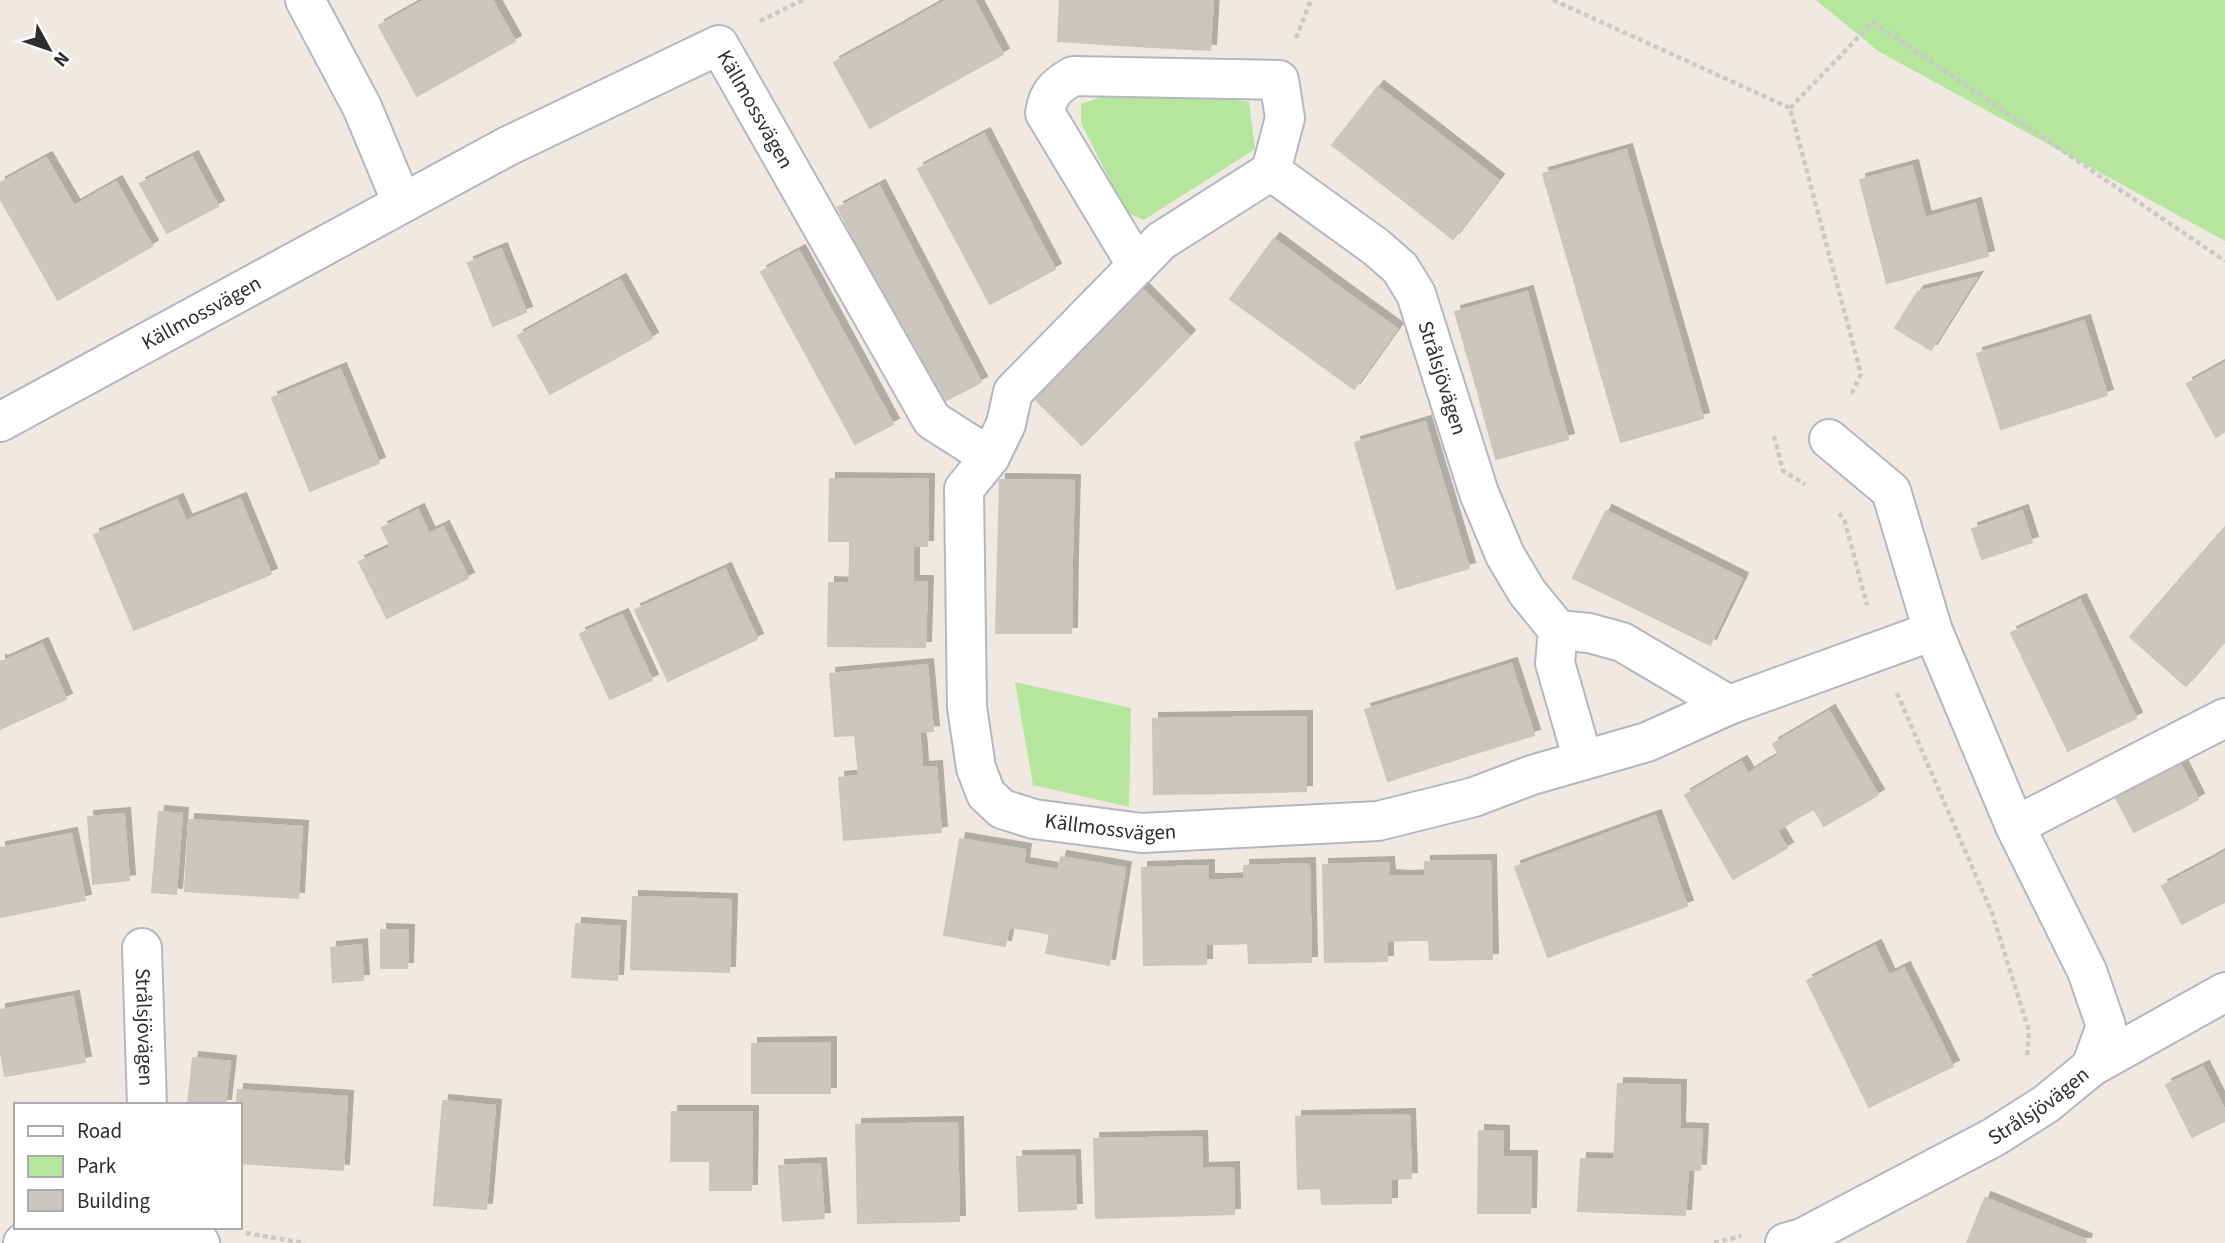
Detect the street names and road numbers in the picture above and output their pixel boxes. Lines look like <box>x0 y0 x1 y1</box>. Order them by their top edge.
street label: Källmossvägen <box>710 44 801 174</box>
street label: Källmossvägen <box>136 268 266 357</box>
street label: Strålsjövägen <box>1410 317 1475 439</box>
street label: Källmossvägen <box>1043 806 1177 848</box>
street label: Strålsjövägen <box>128 967 161 1086</box>
street label: Strålsjövägen <box>1982 1060 2096 1152</box>

